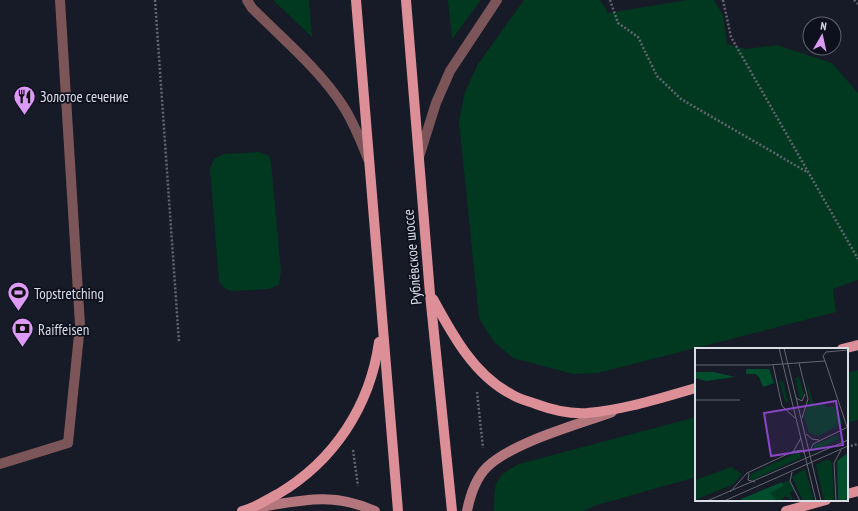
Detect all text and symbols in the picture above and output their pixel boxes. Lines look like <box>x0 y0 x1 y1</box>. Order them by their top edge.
north arrow <box>802 16 842 56</box>
text: N <box>820 19 828 34</box>
restaurant icon: Золотое сечение <box>12 83 38 116</box>
place label: Золотое сечение <box>40 87 129 106</box>
street label: Рублёвское шоссе <box>398 208 426 306</box>
sports icon: Topstretching <box>6 280 32 313</box>
place label: Topstretching <box>34 284 104 303</box>
bank icon: Raiffeisen <box>10 316 36 349</box>
place label: Raiffeisen <box>38 320 89 339</box>
inset map <box>695 348 848 501</box>

